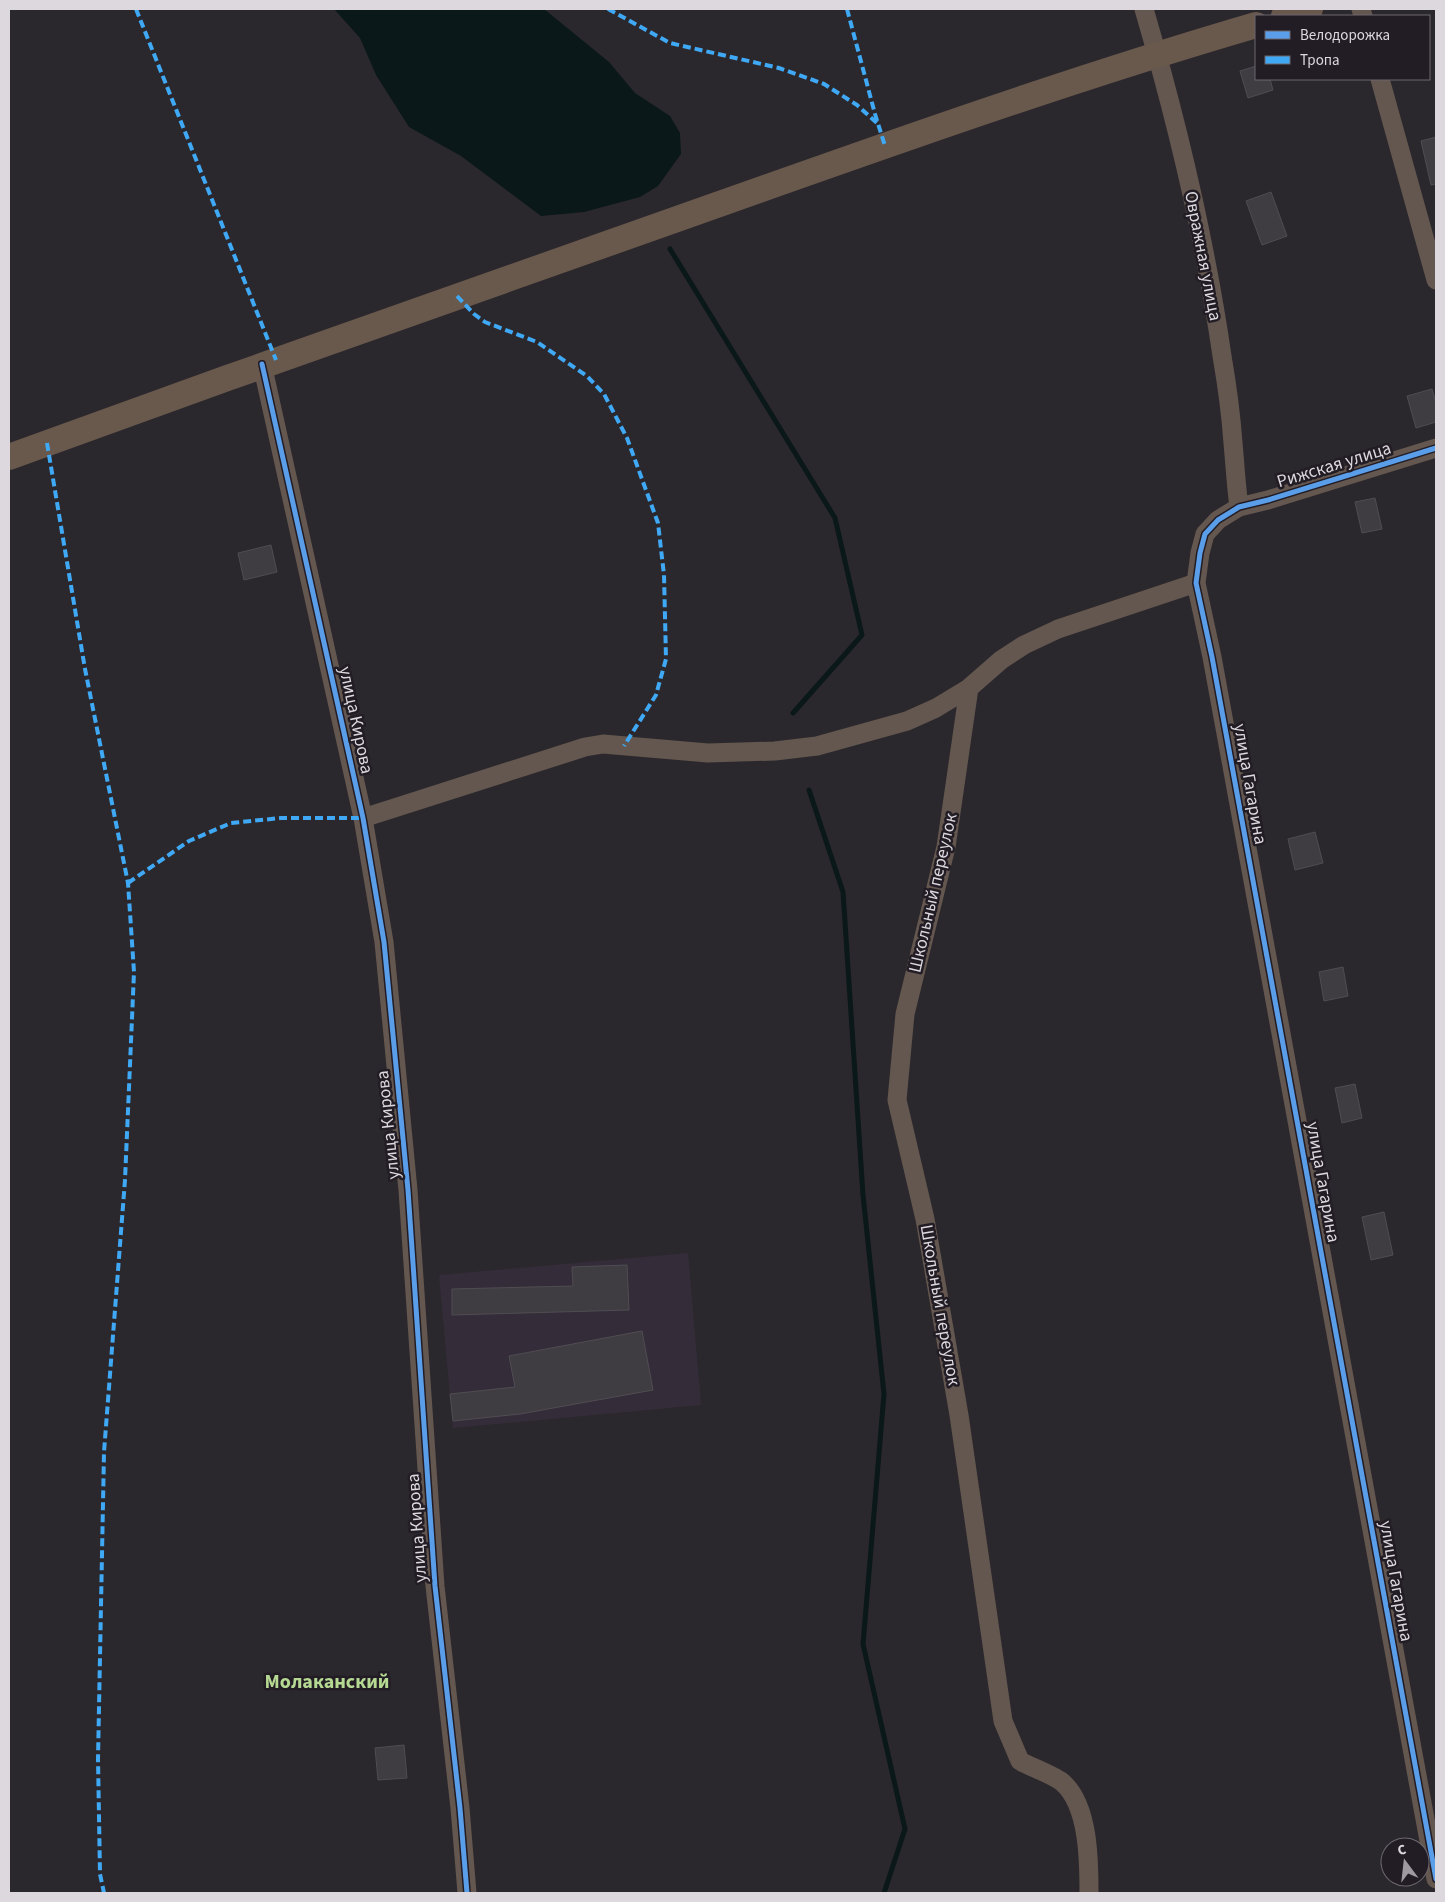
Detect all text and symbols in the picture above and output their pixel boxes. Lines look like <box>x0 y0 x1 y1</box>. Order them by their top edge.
legend <box>1255 15 1430 80</box>
text: Велодорожка <box>1300 25 1390 46</box>
text: Тропа <box>1300 50 1340 71</box>
street label: Овражная улица <box>1178 189 1228 323</box>
street label: Рижская улица <box>1274 436 1394 494</box>
street label: улица Кирова <box>332 664 380 776</box>
street label: улица Гагарина <box>1227 722 1273 846</box>
street label: Школьный переулок <box>902 811 964 975</box>
street label: улица Кирова <box>370 1069 406 1181</box>
street label: улица Гагарина <box>1300 1120 1346 1244</box>
street label: Школьный переулок <box>914 1223 966 1387</box>
street label: улица Кирова <box>401 1473 433 1583</box>
street label: улица Гагарина <box>1373 1519 1419 1643</box>
district label: Молаканский <box>265 1668 389 1696</box>
north arrow <box>1380 1837 1430 1887</box>
text: С <box>1395 1840 1408 1861</box>

